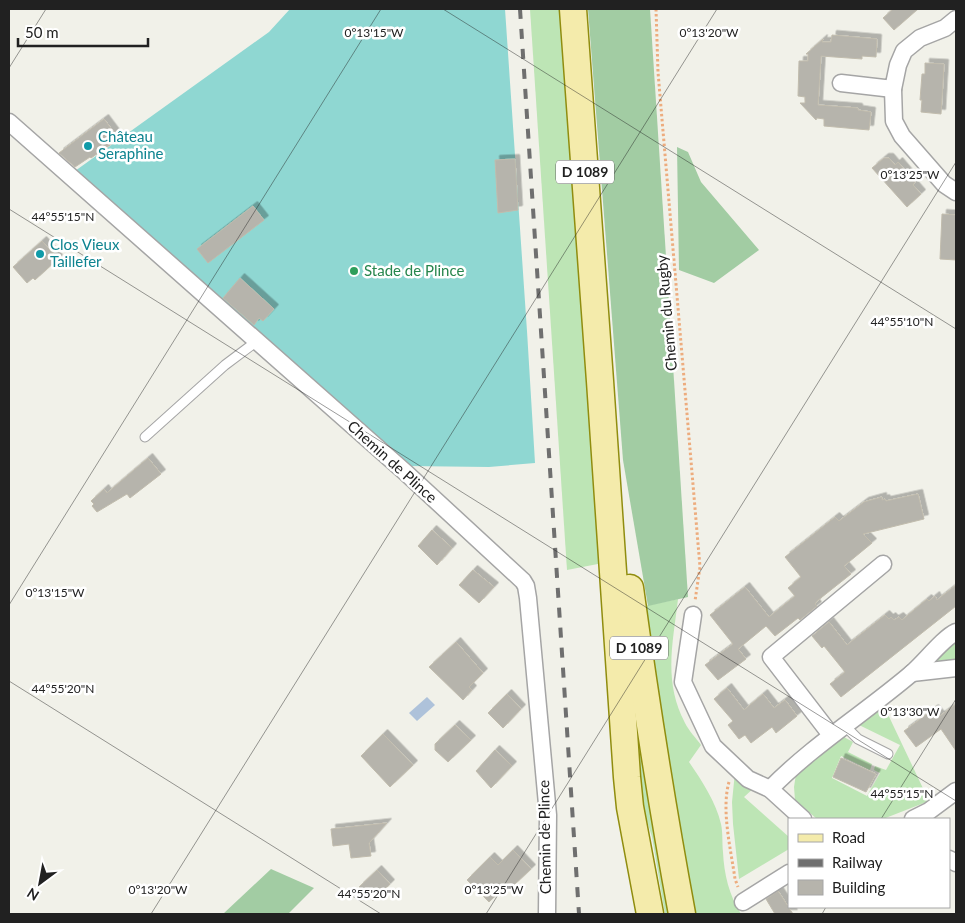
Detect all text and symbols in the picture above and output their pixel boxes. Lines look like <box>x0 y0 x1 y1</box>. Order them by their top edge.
scale bar <box>18 15 148 47</box>
text: 50 m <box>25 23 59 41</box>
text: 0°13'15"W <box>344 25 404 40</box>
text: 0°13'20"W <box>679 25 739 40</box>
place label: Château Seraphine <box>98 127 164 162</box>
marker: Château Seraphine <box>82 140 94 152</box>
road number: D 1089 <box>556 160 614 183</box>
text: 0°13'25"W <box>880 167 940 182</box>
text: 44°55'15"N <box>32 209 94 224</box>
place label: Clos Vieux Taillefer <box>50 235 120 270</box>
marker: Clos Vieux Taillefer <box>34 248 46 260</box>
street label: Chemin du Rugby <box>652 254 680 372</box>
place label: Stade de Plince <box>364 261 464 279</box>
marker: Stade de Plince <box>348 265 360 277</box>
text: 44°55'10"N <box>871 314 933 329</box>
street label: Chemin de Plince <box>344 416 441 506</box>
text: 0°13'15"W <box>25 585 85 600</box>
road number: D 1089 <box>610 636 668 660</box>
text: 44°55'20"N <box>32 681 94 696</box>
text: 0°13'30"W <box>880 704 940 719</box>
street label: Chemin de Plince <box>534 780 554 894</box>
text: 44°55'15"N <box>871 786 933 801</box>
legend <box>788 818 950 908</box>
text: Road <box>832 828 865 846</box>
text: Railway <box>832 853 883 871</box>
north arrow <box>15 858 65 908</box>
text: Building <box>832 878 885 896</box>
text: 0°13'20"W <box>128 882 188 897</box>
text: 0°13'25"W <box>464 882 524 897</box>
text: N <box>24 884 42 905</box>
text: 44°55'20"N <box>338 886 400 901</box>

